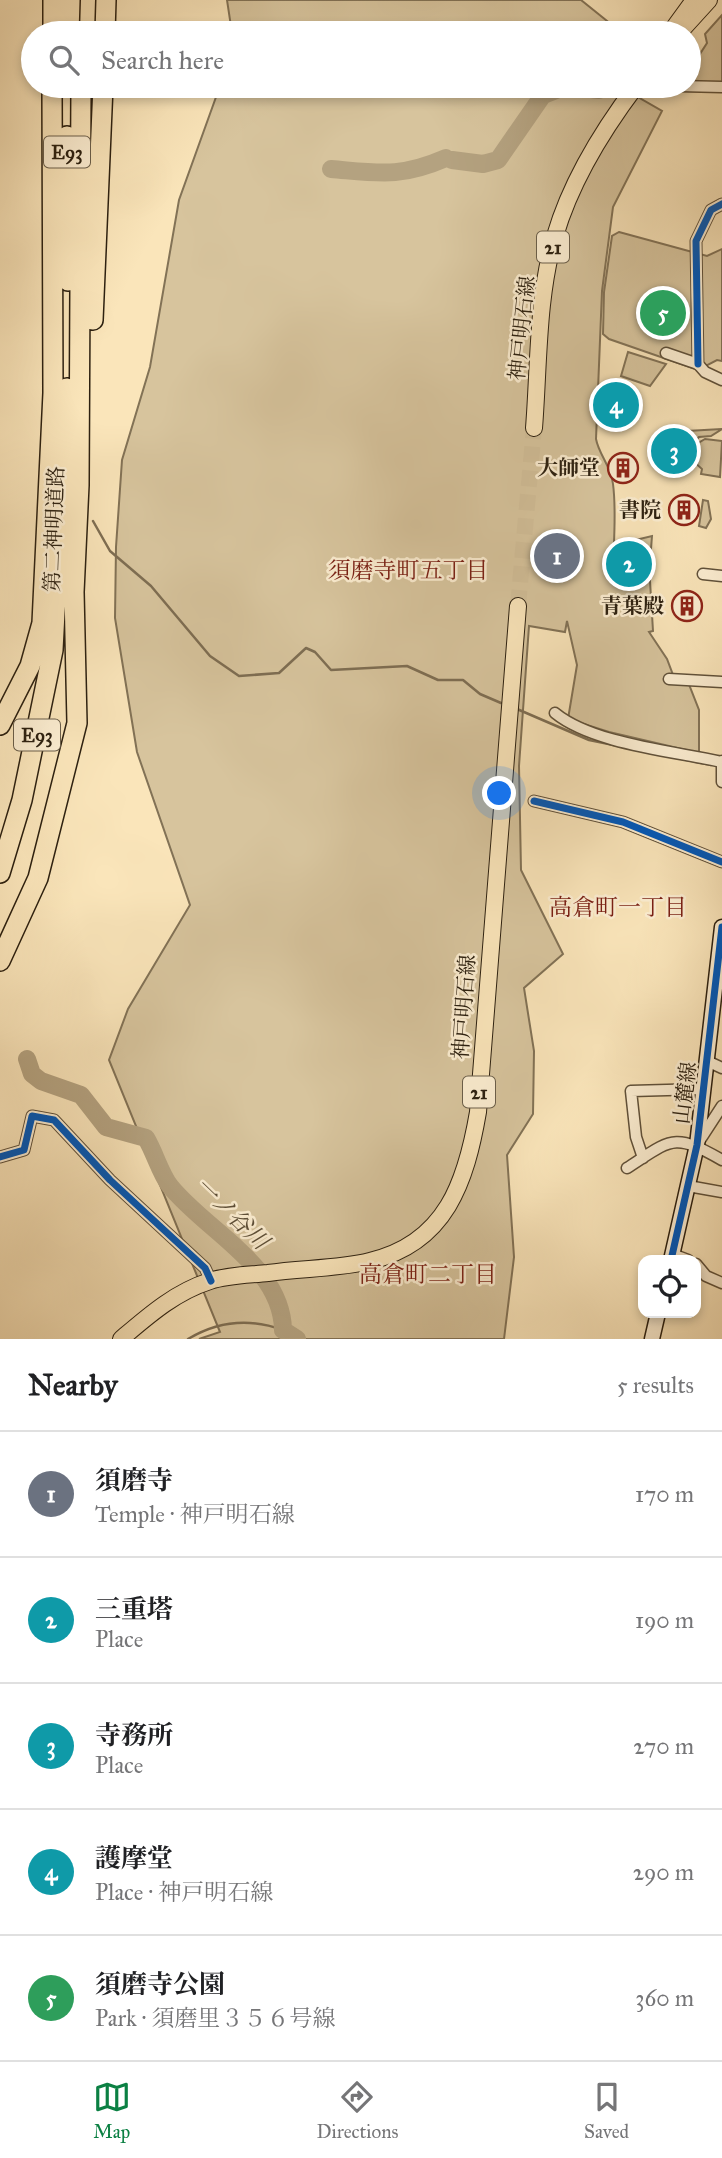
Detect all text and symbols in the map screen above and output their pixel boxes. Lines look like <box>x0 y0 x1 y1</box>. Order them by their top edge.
search box <box>21 21 701 98</box>
icon: search <box>45 41 83 79</box>
text: Search here <box>101 44 224 76</box>
road number: E93 <box>44 136 90 168</box>
road number: 21 <box>537 232 569 262</box>
street label: 神戸明石線 <box>504 274 540 382</box>
pin: 5 <box>640 287 686 339</box>
pin: 4 <box>593 379 639 431</box>
pin: 3 <box>651 425 697 477</box>
building icon: 大師堂 <box>606 451 640 485</box>
place label: 大師堂 <box>537 455 600 481</box>
street label: 第二神明道路 <box>39 466 69 592</box>
building icon: 書院 <box>667 493 701 527</box>
place label: 書院 <box>619 497 661 523</box>
pin: 1 <box>534 530 580 582</box>
pin: 2 <box>606 538 652 590</box>
district label: 須磨寺町五丁目 <box>328 556 489 584</box>
building icon: 青葉殿 <box>670 589 704 623</box>
place label: 青葉殿 <box>601 593 664 619</box>
road number: E93 <box>14 720 60 750</box>
your location <box>482 776 516 810</box>
district label: 高倉町一丁目 <box>549 893 687 921</box>
street label: 神戸明石線 <box>447 954 481 1060</box>
street label: 山麓線 <box>668 1060 702 1126</box>
road number: 21 <box>463 1076 495 1108</box>
water label: 一ノ谷川 <box>189 1171 277 1257</box>
map controls <box>638 1255 701 1318</box>
button: locate <box>638 1255 701 1318</box>
district label: 高倉町二丁目 <box>359 1260 497 1288</box>
text: Nearby <box>28 1367 118 1403</box>
text: 5 results <box>617 1371 694 1399</box>
text: 須磨寺 <box>95 1464 173 1496</box>
text: 1 <box>46 1480 56 1508</box>
text: 170 m <box>635 1480 694 1508</box>
text: Temple · 神戸明石線 <box>95 1500 295 1528</box>
text: 三重塔 <box>95 1593 173 1625</box>
text: 2 <box>45 1606 57 1634</box>
text: 190 m <box>635 1606 694 1634</box>
text: Place <box>95 1625 143 1653</box>
text: 寺務所 <box>95 1719 173 1751</box>
text: 3 <box>46 1732 56 1760</box>
text: 270 m <box>633 1732 694 1760</box>
text: Place <box>95 1751 143 1779</box>
text: 護摩堂 <box>95 1842 173 1874</box>
text: 4 <box>45 1858 57 1886</box>
text: 290 m <box>633 1858 694 1886</box>
text: Place · 神戸明石線 <box>95 1878 273 1906</box>
text: 須磨寺公園 <box>95 1968 225 2000</box>
text: 5 <box>46 1984 56 2012</box>
text: 360 m <box>635 1984 694 2012</box>
text: Park · 須磨里３５６号線 <box>95 2004 336 2032</box>
tab: Map <box>93 2078 131 2143</box>
tab: Directions <box>316 2078 398 2143</box>
tab: Saved <box>584 2078 629 2143</box>

